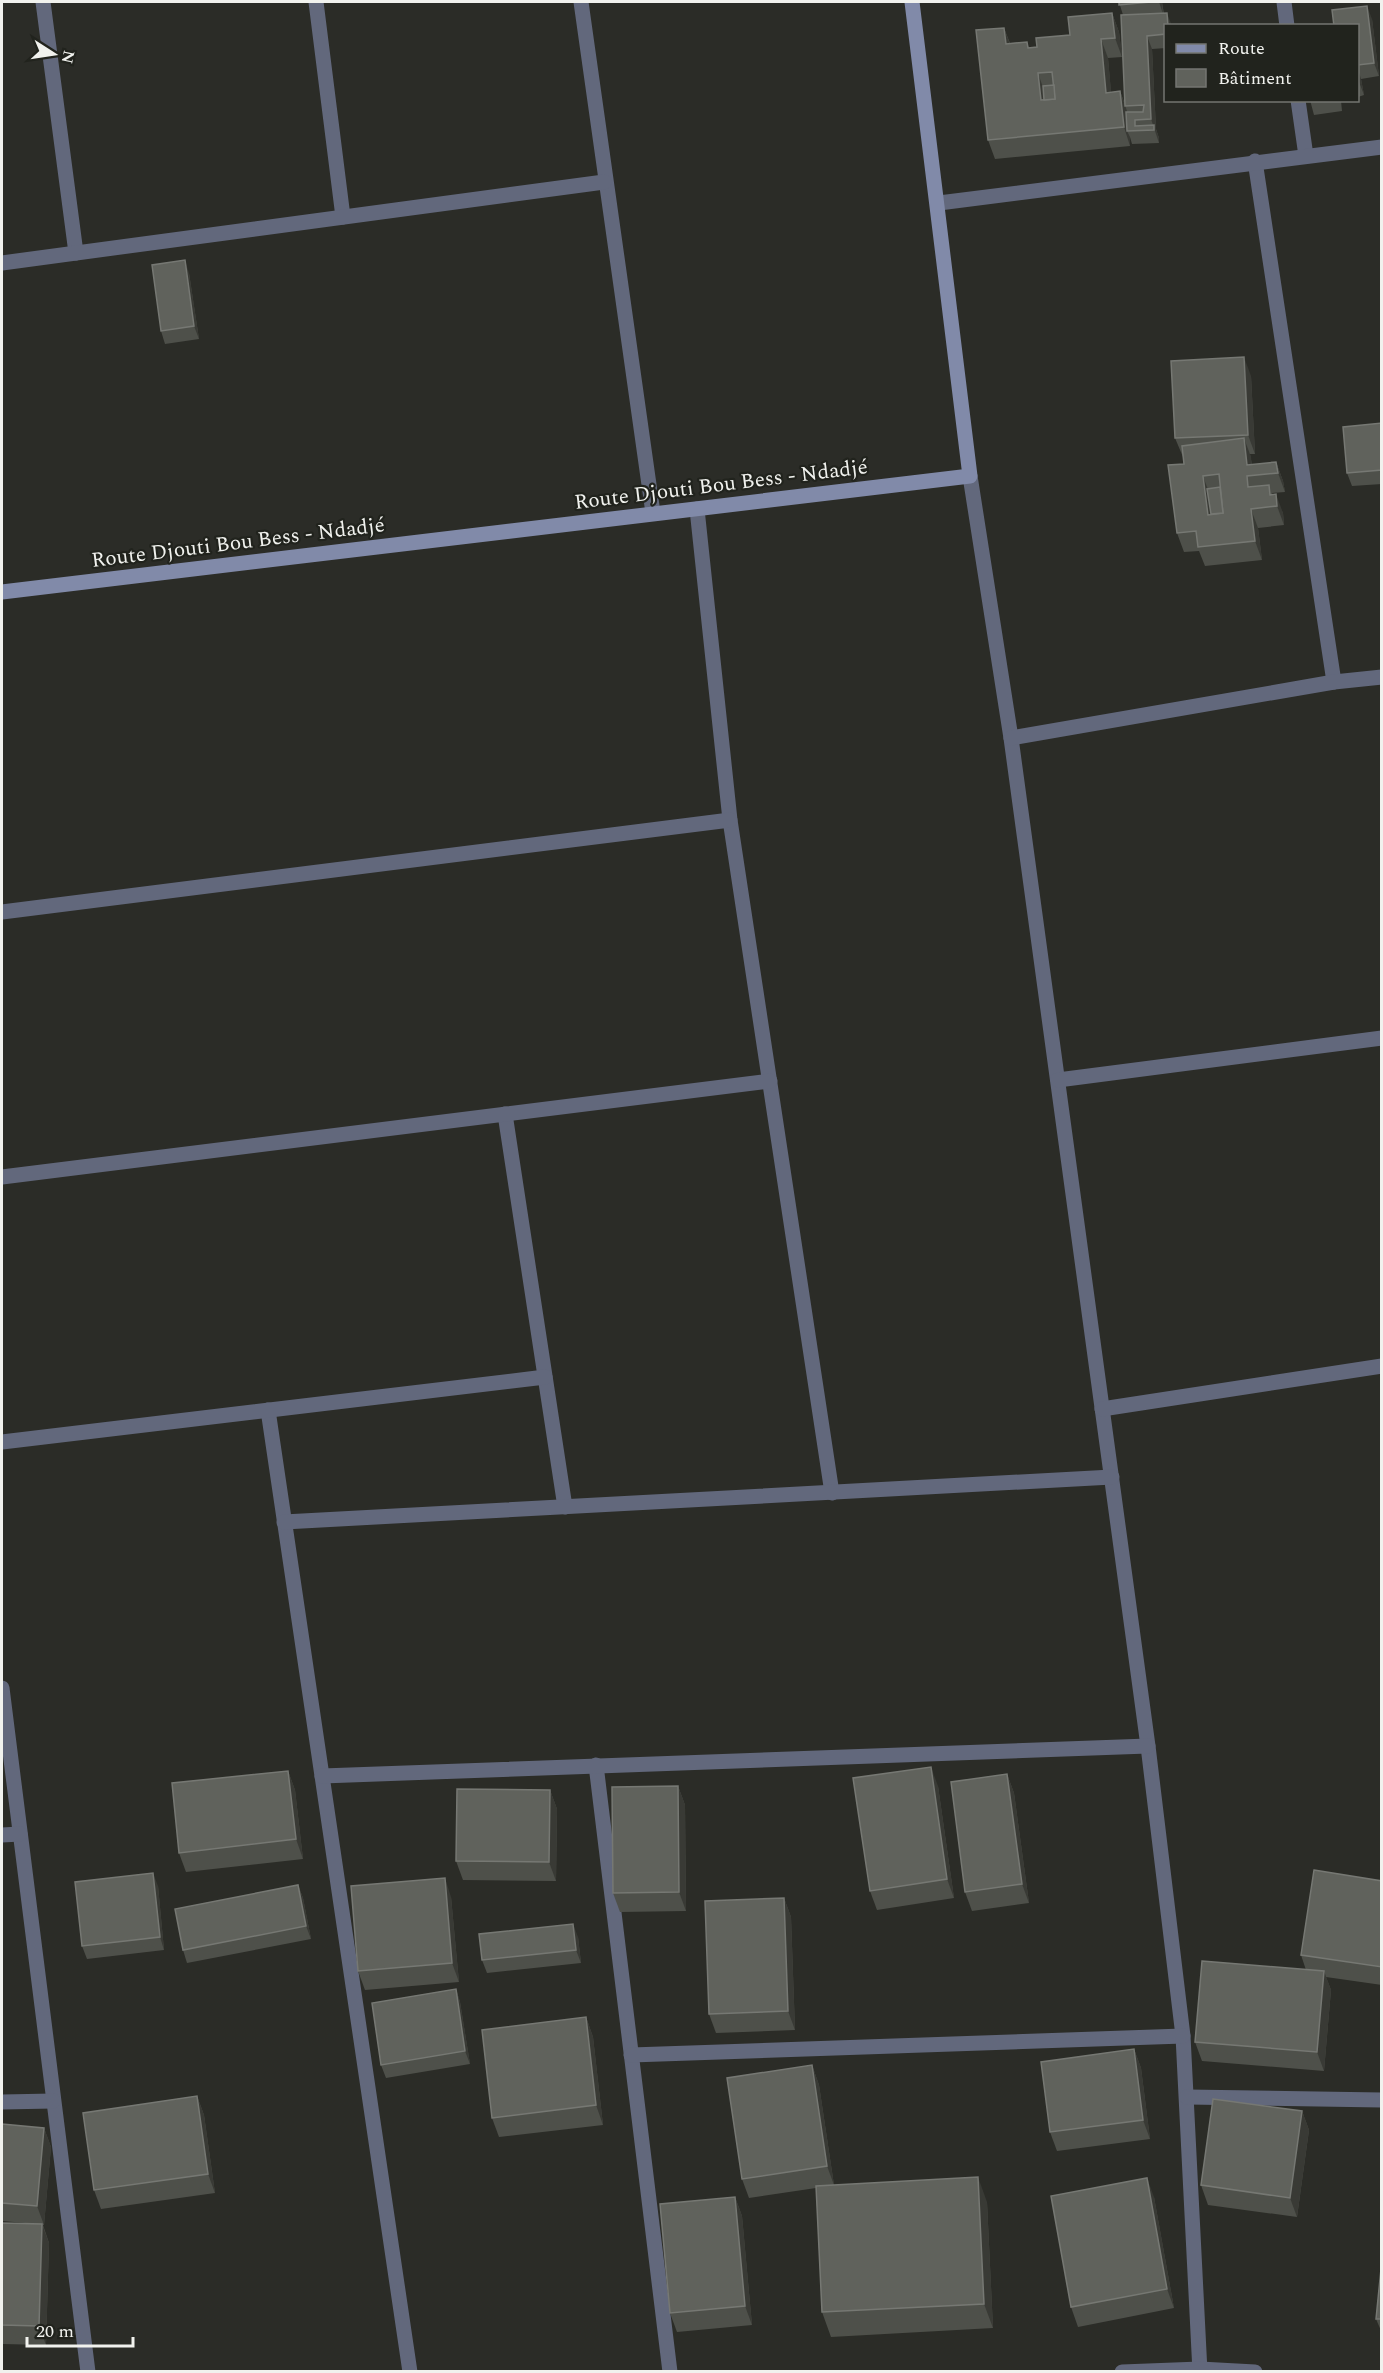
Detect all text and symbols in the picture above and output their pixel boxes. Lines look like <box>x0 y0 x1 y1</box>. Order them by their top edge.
north arrow <box>24 24 84 84</box>
legend <box>1164 24 1359 102</box>
text: Route <box>1218 35 1265 62</box>
text: N <box>55 48 81 66</box>
text: Bâtiment <box>1218 65 1292 92</box>
street label: Route Djouti Bou Bess - Ndadjé <box>573 451 870 519</box>
street label: Route Djouti Bou Bess - Ndadjé <box>90 509 387 577</box>
scale bar <box>27 2310 134 2348</box>
text: 20 m <box>36 2318 74 2345</box>

